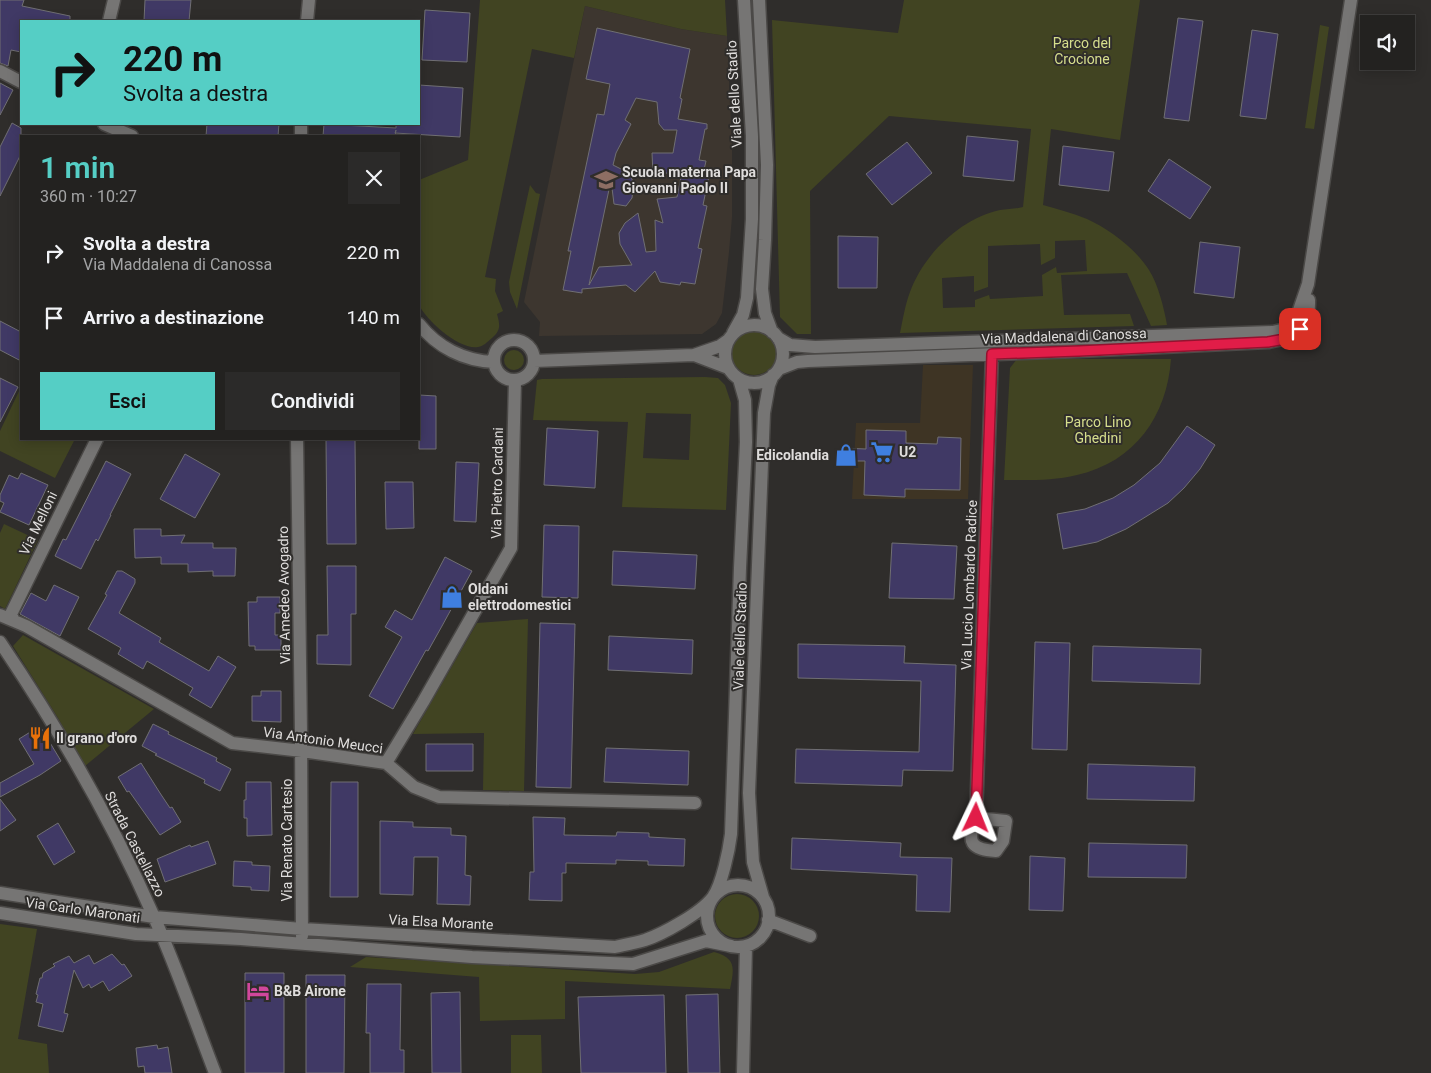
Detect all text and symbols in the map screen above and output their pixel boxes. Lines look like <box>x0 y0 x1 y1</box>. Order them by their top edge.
map controls <box>1360 15 1415 70</box>
button: sound <box>1360 15 1415 70</box>
park label: Parco del Crocione <box>1053 35 1111 67</box>
text: 220 m <box>123 39 222 80</box>
icon: right <box>40 40 105 105</box>
street label: Viale dello Stadio <box>723 40 745 148</box>
text: Svolta a destra <box>123 81 268 106</box>
text: 1 min <box>40 150 115 185</box>
button: close <box>348 152 400 204</box>
place label: Scuola materna Papa Giovanni Paolo II <box>622 164 757 196</box>
school or university icon: Scuola materna Papa Giovanni Paolo II <box>593 167 619 193</box>
text: 360 m · 10:27 <box>40 187 137 206</box>
text: Svolta a destra <box>83 232 210 255</box>
icon: right <box>40 239 68 267</box>
text: 220 m <box>347 241 400 264</box>
text: Via Maddalena di Canossa <box>83 255 272 274</box>
icon: arrive <box>40 304 68 332</box>
text: Arrivo a destinazione <box>83 306 264 329</box>
text: 140 m <box>347 306 400 329</box>
pin <box>1279 308 1321 350</box>
icon: arrive <box>1286 315 1314 343</box>
street label: Via Maddalena di Canossa <box>981 325 1147 347</box>
button: Esci <box>40 372 215 430</box>
button: Condividi <box>225 372 400 430</box>
park label: Parco Lino Ghedini <box>1065 414 1131 446</box>
street label: Via Pietro Cardani <box>488 427 506 539</box>
supermarket icon: U2 <box>869 439 895 465</box>
shop icon: Edicolandia <box>833 442 859 468</box>
place label: U2 <box>899 444 916 460</box>
place label: Edicolandia <box>756 447 830 463</box>
street label: Via Melloni <box>16 488 60 558</box>
street label: Via Lucio Lombardo Radice <box>958 500 980 670</box>
street label: Via Amedeo Avogadro <box>275 526 293 664</box>
place label: Oldani elettrodomestici <box>468 581 571 613</box>
street label: Viale dello Stadio <box>730 582 750 690</box>
shop icon: Oldani elettrodomestici <box>439 584 465 610</box>
street label: Via Antonio Meucci <box>262 724 384 756</box>
restaurant icon: Il grano d'oro <box>27 725 53 751</box>
place label: Il grano d'oro <box>56 730 137 746</box>
street label: Via Renato Cartesio <box>279 778 295 902</box>
street label: Strada Castellazzo <box>102 789 168 899</box>
position arrow <box>949 791 1001 843</box>
street label: Via Carlo Maronati <box>25 894 141 926</box>
street label: Via Elsa Morante <box>388 911 494 933</box>
hotel icon: B&B Airone <box>245 978 271 1004</box>
place label: B&B Airone <box>274 983 346 999</box>

